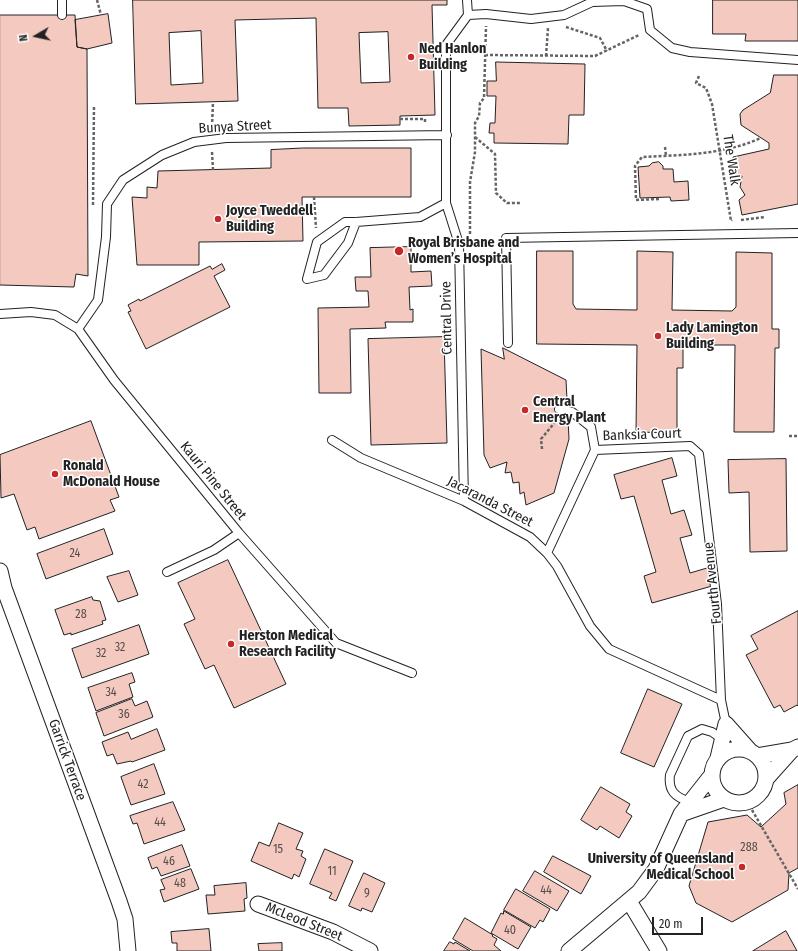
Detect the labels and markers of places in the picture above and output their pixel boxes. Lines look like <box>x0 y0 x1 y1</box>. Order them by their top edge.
place label: Ned Hanlon Building <box>419 41 486 74</box>
marker: Ned Hanlon Building <box>406 52 416 62</box>
place label: Joyce Tweddell Building <box>226 203 313 236</box>
marker: Joyce Tweddell Building <box>213 214 223 224</box>
place label: Royal Brisbane and Women’s Hospital <box>408 235 519 268</box>
marker: Royal Brisbane and Women’s Hospital <box>393 245 405 257</box>
place label: Lady Lamington Building <box>666 320 758 352</box>
marker: Lady Lamington Building <box>653 331 663 341</box>
place label: Central Energy Plant <box>533 394 606 426</box>
marker: Central Energy Plant <box>520 405 530 415</box>
place label: Ronald McDonald House <box>63 458 160 490</box>
marker: Ronald McDonald House <box>50 469 60 479</box>
place label: Herston Medical Research Facility <box>239 628 336 660</box>
marker: Herston Medical Research Facility <box>226 639 236 649</box>
place label: University of Queensland Medical School <box>588 851 734 884</box>
marker: University of Queensland Medical School <box>737 862 747 872</box>

